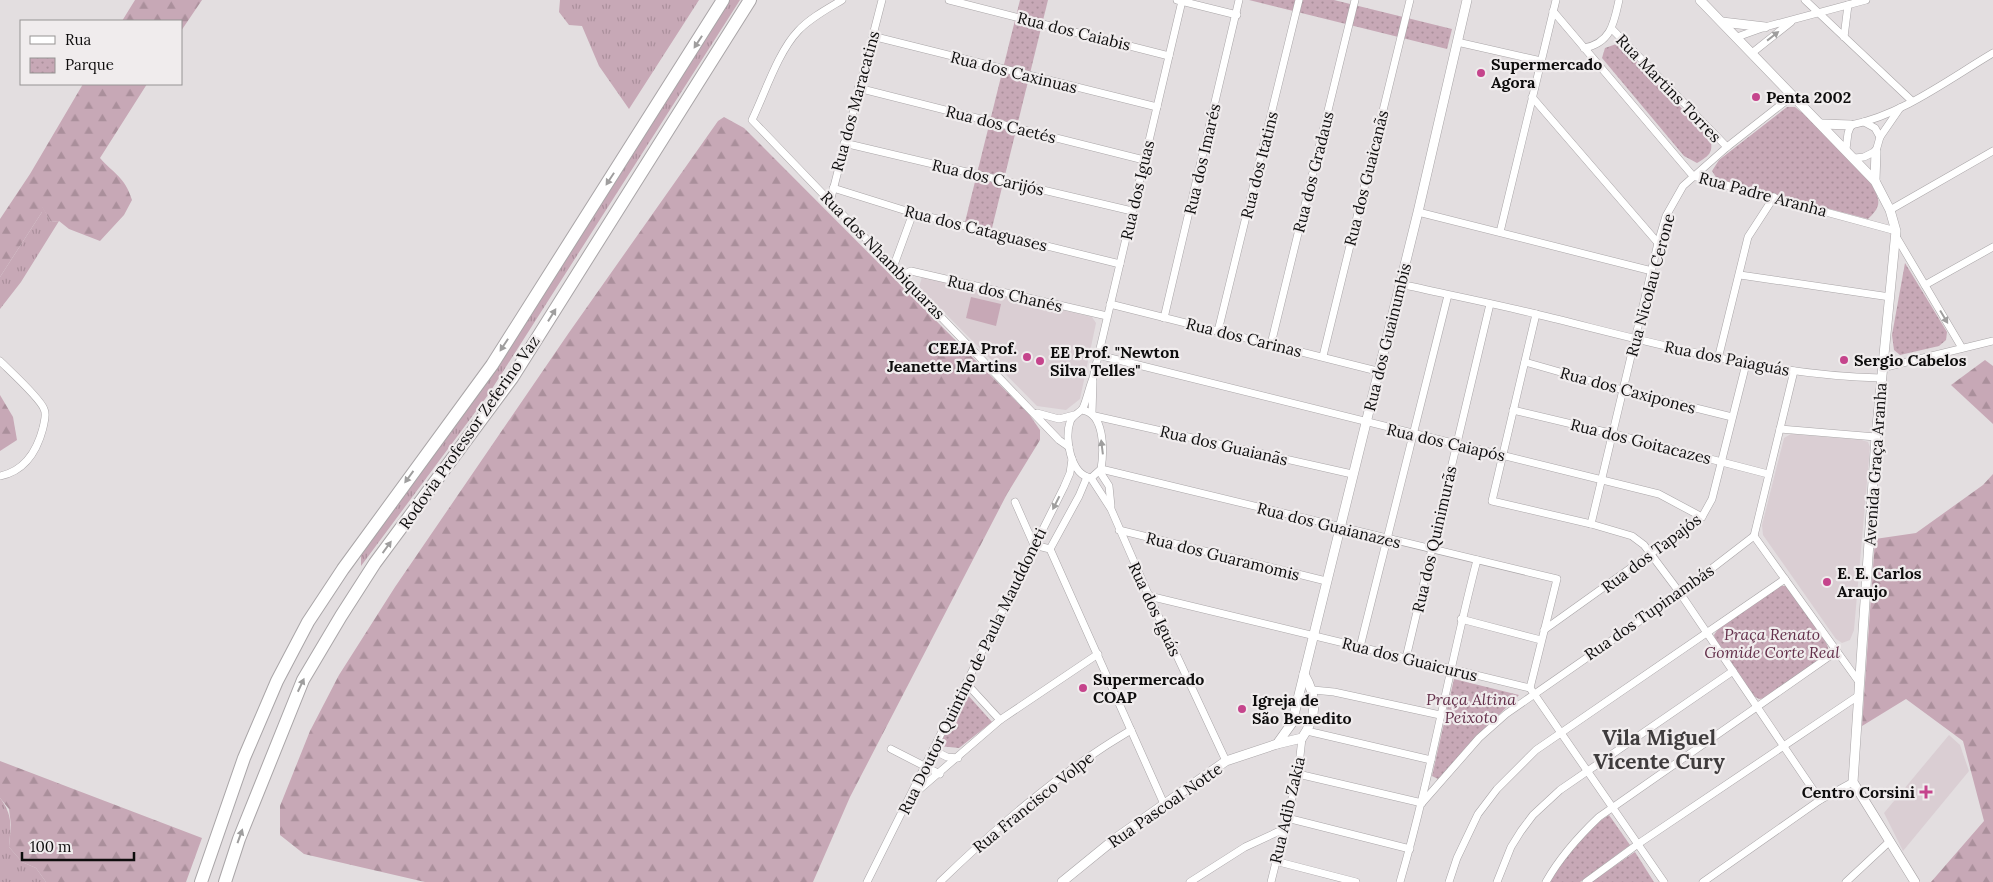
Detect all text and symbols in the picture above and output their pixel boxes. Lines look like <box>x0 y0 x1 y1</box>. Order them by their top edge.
street label: Rua dos Caiabis <box>1015 7 1133 55</box>
legend <box>20 20 182 85</box>
street label: Rua dos Maracatins <box>827 28 883 174</box>
text: Rua <box>65 30 91 49</box>
street label: Rua Martins Torres <box>1612 30 1726 146</box>
one-way arrow <box>1766 31 1779 42</box>
one-way arrow <box>693 35 703 48</box>
street label: Rua dos Caxinuas <box>949 47 1079 97</box>
place label: Supermercado Agora <box>1491 54 1602 92</box>
text: Parque <box>65 55 114 74</box>
marker: Supermercado Agora <box>1475 67 1487 79</box>
place label: Penta 2002 <box>1766 87 1851 107</box>
marker: Penta 2002 <box>1750 91 1762 103</box>
street label: Rua dos Caetés <box>944 101 1058 147</box>
street label: Rua dos Imarés <box>1180 102 1224 216</box>
street label: Rua dos Guaicanãs <box>1339 108 1393 248</box>
street label: Rua dos Itatins <box>1236 109 1282 221</box>
street label: Rua dos Gradaus <box>1288 109 1338 235</box>
street label: Rua dos Iguas <box>1116 138 1158 242</box>
street label: Rua dos Carijós <box>930 154 1046 200</box>
street label: Rua Padre Aranha <box>1697 167 1829 221</box>
one-way arrow <box>606 172 615 185</box>
street label: Rua dos Nhambiquaras <box>817 187 949 323</box>
street label: Rua dos Cataguases <box>902 201 1050 255</box>
street label: Rua Nicolau Cerone <box>1621 211 1679 359</box>
street label: Rua dos Guainumbis <box>1359 261 1415 413</box>
street label: Rua dos Chanés <box>946 270 1064 316</box>
one-way arrow <box>547 308 556 321</box>
one-way arrow <box>1939 310 1948 323</box>
street label: Rua dos Carinas <box>1184 313 1304 361</box>
street label: Rodovia Professor Zeferino Vaz <box>394 331 544 533</box>
street label: Rua dos Paiaguás <box>1663 336 1791 380</box>
place label: CEEJA Prof. Jeanette Martins <box>887 338 1017 376</box>
one-way arrow <box>499 339 509 352</box>
place label: EE Prof. "Newton Silva Telles" <box>1050 342 1179 380</box>
place label: Sergio Cabelos <box>1854 350 1967 370</box>
marker: CEEJA Prof. Jeanette Martins <box>1021 351 1033 363</box>
marker: Sergio Cabelos <box>1838 354 1850 366</box>
marker: EE Prof. "Newton Silva Telles" <box>1034 355 1046 367</box>
street label: Rua dos Caxipones <box>1558 362 1698 418</box>
street label: Avenida Graça Aranha <box>1859 382 1891 547</box>
street label: Rua dos Goitacazes <box>1569 414 1713 468</box>
street label: Rua dos Caiapós <box>1385 419 1507 465</box>
street label: Rua dos Guaianãs <box>1158 421 1290 469</box>
one-way arrow <box>1097 439 1105 455</box>
street label: Rua dos Quinimurãs <box>1407 464 1461 614</box>
one-way arrow <box>404 470 414 484</box>
one-way arrow <box>1052 496 1060 510</box>
street label: Rua dos Guaianazes <box>1255 497 1403 553</box>
street label: Rua dos Tapajós <box>1597 509 1705 597</box>
street label: Rua Doutor Quintino de Paula Mauddoneti <box>894 524 1050 818</box>
street label: Rua dos Guaramomis <box>1144 527 1302 585</box>
one-way arrow <box>382 540 392 554</box>
street label: Rua dos Iguás <box>1124 559 1186 659</box>
street label: Rua dos Tupinambás <box>1580 560 1718 664</box>
place label: E. E. Carlos Araujo <box>1837 563 1922 601</box>
marker: E. E. Carlos Araujo <box>1821 576 1833 588</box>
park label: Praça Renato Gomide Corte Real <box>1704 624 1840 662</box>
street label: Rua dos Guaicurus <box>1340 632 1480 686</box>
place label: Supermercado COAP <box>1093 669 1204 707</box>
one-way arrow <box>298 678 306 692</box>
marker: Supermercado COAP <box>1077 682 1089 694</box>
park label: Praça Altina Peixoto <box>1426 689 1516 727</box>
place label: Igreja de São Benedito <box>1252 690 1352 728</box>
marker: Igreja de São Benedito <box>1236 703 1248 715</box>
district label: Vila Miguel Vicente Cury <box>1593 724 1725 775</box>
street label: Rua Francisco Volpe <box>969 747 1098 857</box>
street label: Rua Adib Zakia <box>1265 755 1309 865</box>
street label: Rua Pascoal Notte <box>1104 758 1226 852</box>
place label: Centro Corsini <box>1802 782 1915 802</box>
marker: Centro Corsini <box>1919 785 1933 799</box>
one-way arrow <box>237 828 244 843</box>
scale bar <box>22 830 135 862</box>
text: 100 m <box>30 837 71 856</box>

